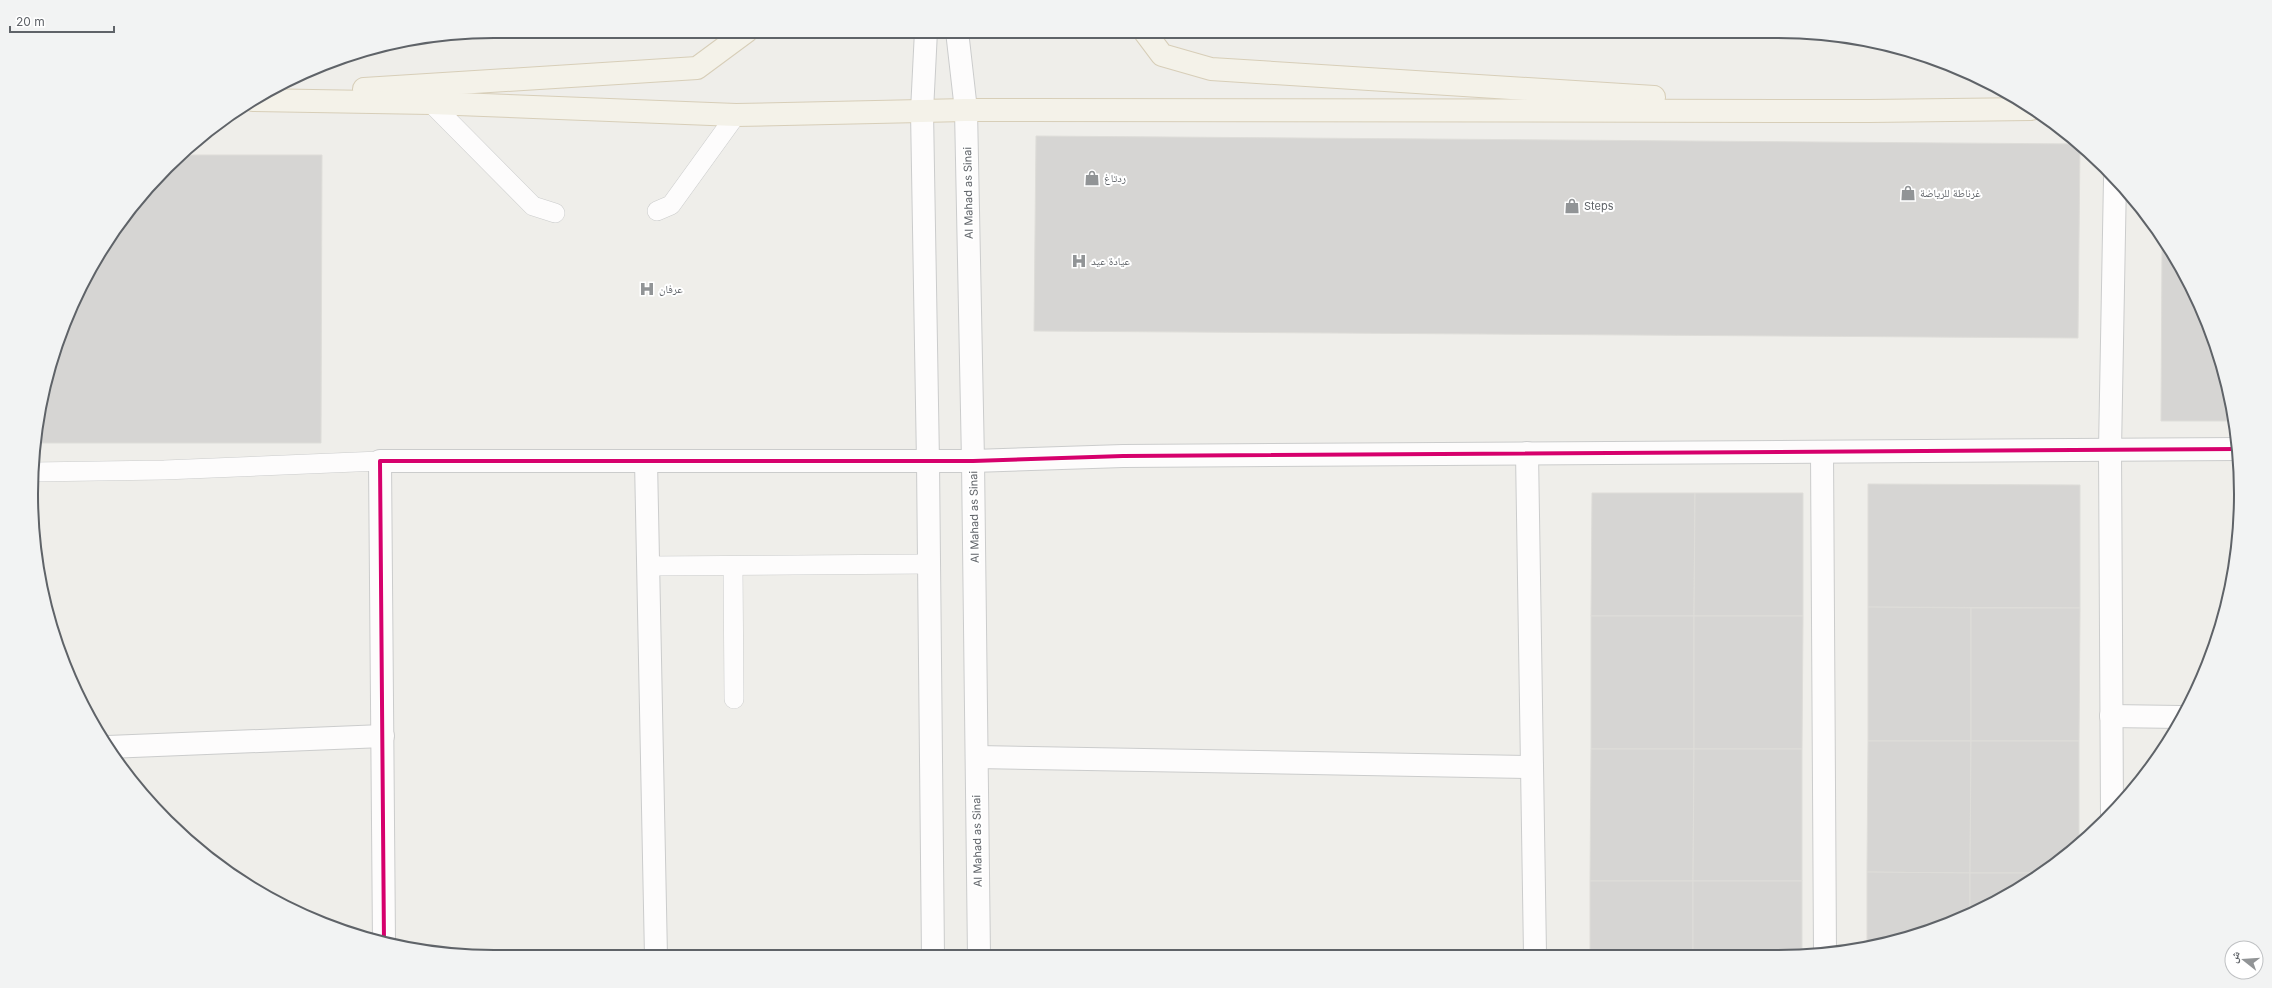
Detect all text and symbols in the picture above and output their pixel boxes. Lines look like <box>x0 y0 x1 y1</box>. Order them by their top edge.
scale bar <box>10 8 114 34</box>
text: 20 m <box>16 14 45 29</box>
street label: Al Mahad as Sinai <box>960 147 976 239</box>
shop icon: ردتاغ <box>1083 169 1101 187</box>
place label: ردتاغ <box>1104 171 1126 185</box>
shop icon: غرناطة للرياضة <box>1899 184 1917 202</box>
place label: غرناطة للرياضة <box>1920 186 1981 200</box>
shop icon: Steps <box>1563 197 1581 215</box>
place label: Steps <box>1584 199 1614 213</box>
hospital icon: عيادة عيد <box>1070 252 1088 270</box>
place label: عيادة عيد <box>1091 254 1131 268</box>
hospital icon: عرفان <box>638 280 656 298</box>
place label: عرفان <box>659 282 683 296</box>
street label: Al Mahad as Sinai <box>966 471 982 563</box>
street label: Al Mahad as Sinai <box>969 795 985 887</box>
north arrow <box>2224 940 2264 980</box>
text: ش <box>2226 949 2244 965</box>

